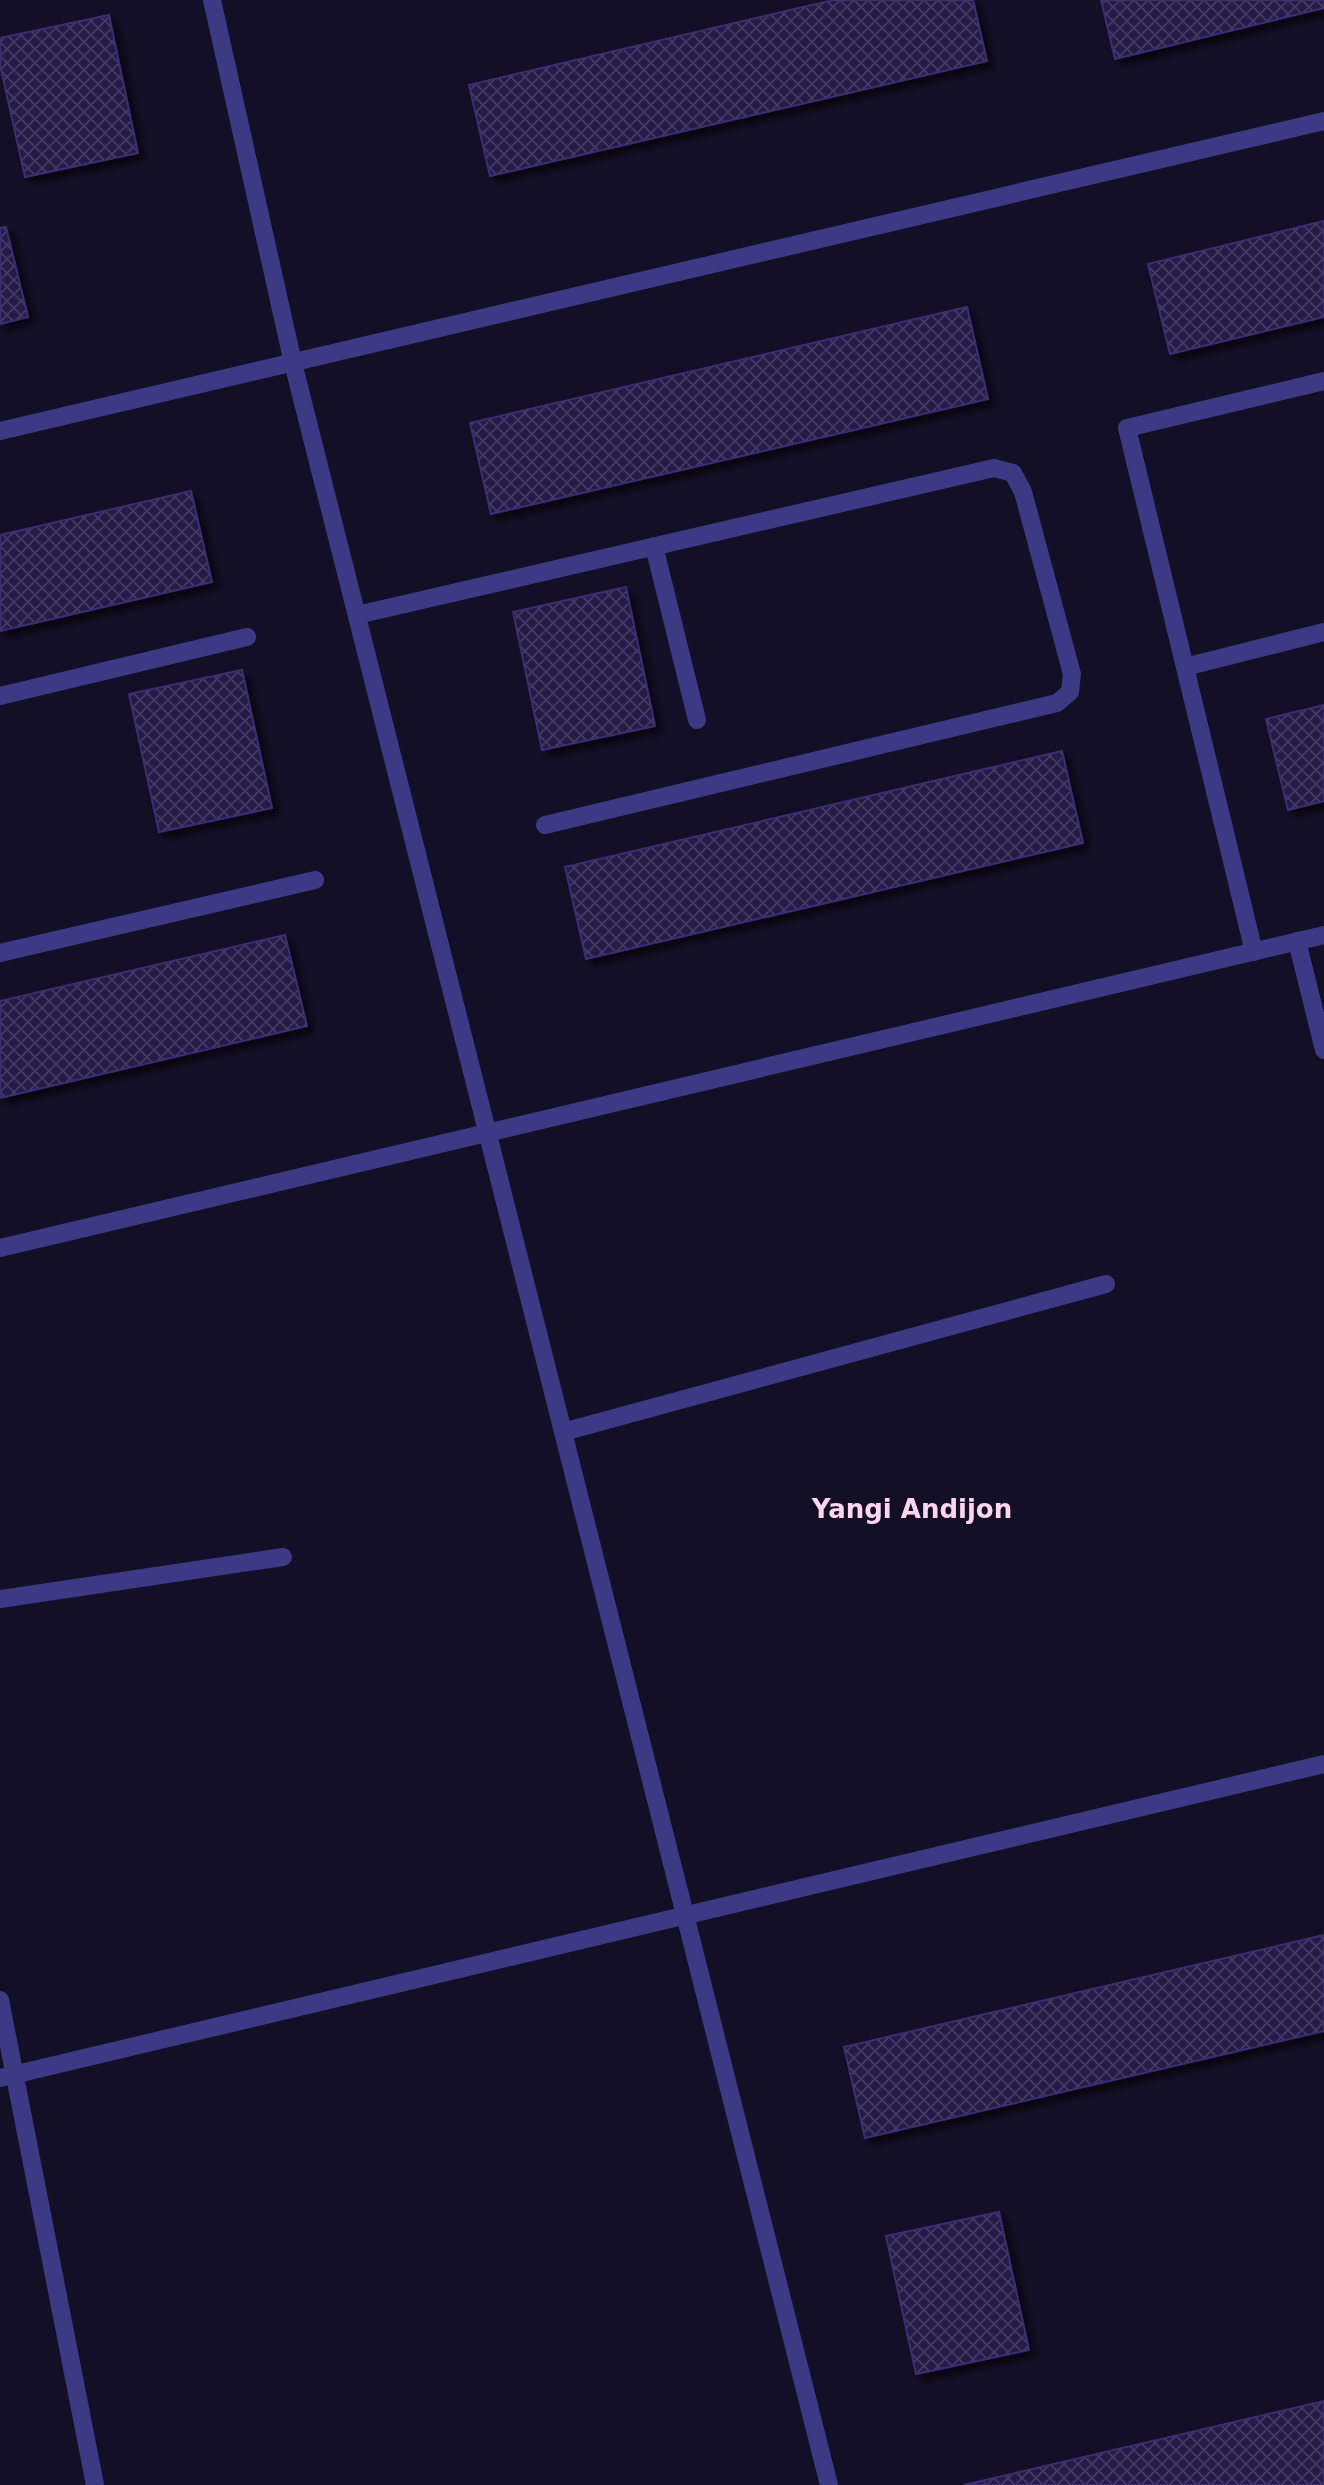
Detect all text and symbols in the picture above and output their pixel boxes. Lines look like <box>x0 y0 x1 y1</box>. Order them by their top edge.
district label: Yangi Andijon <box>811 1494 1012 1524</box>

